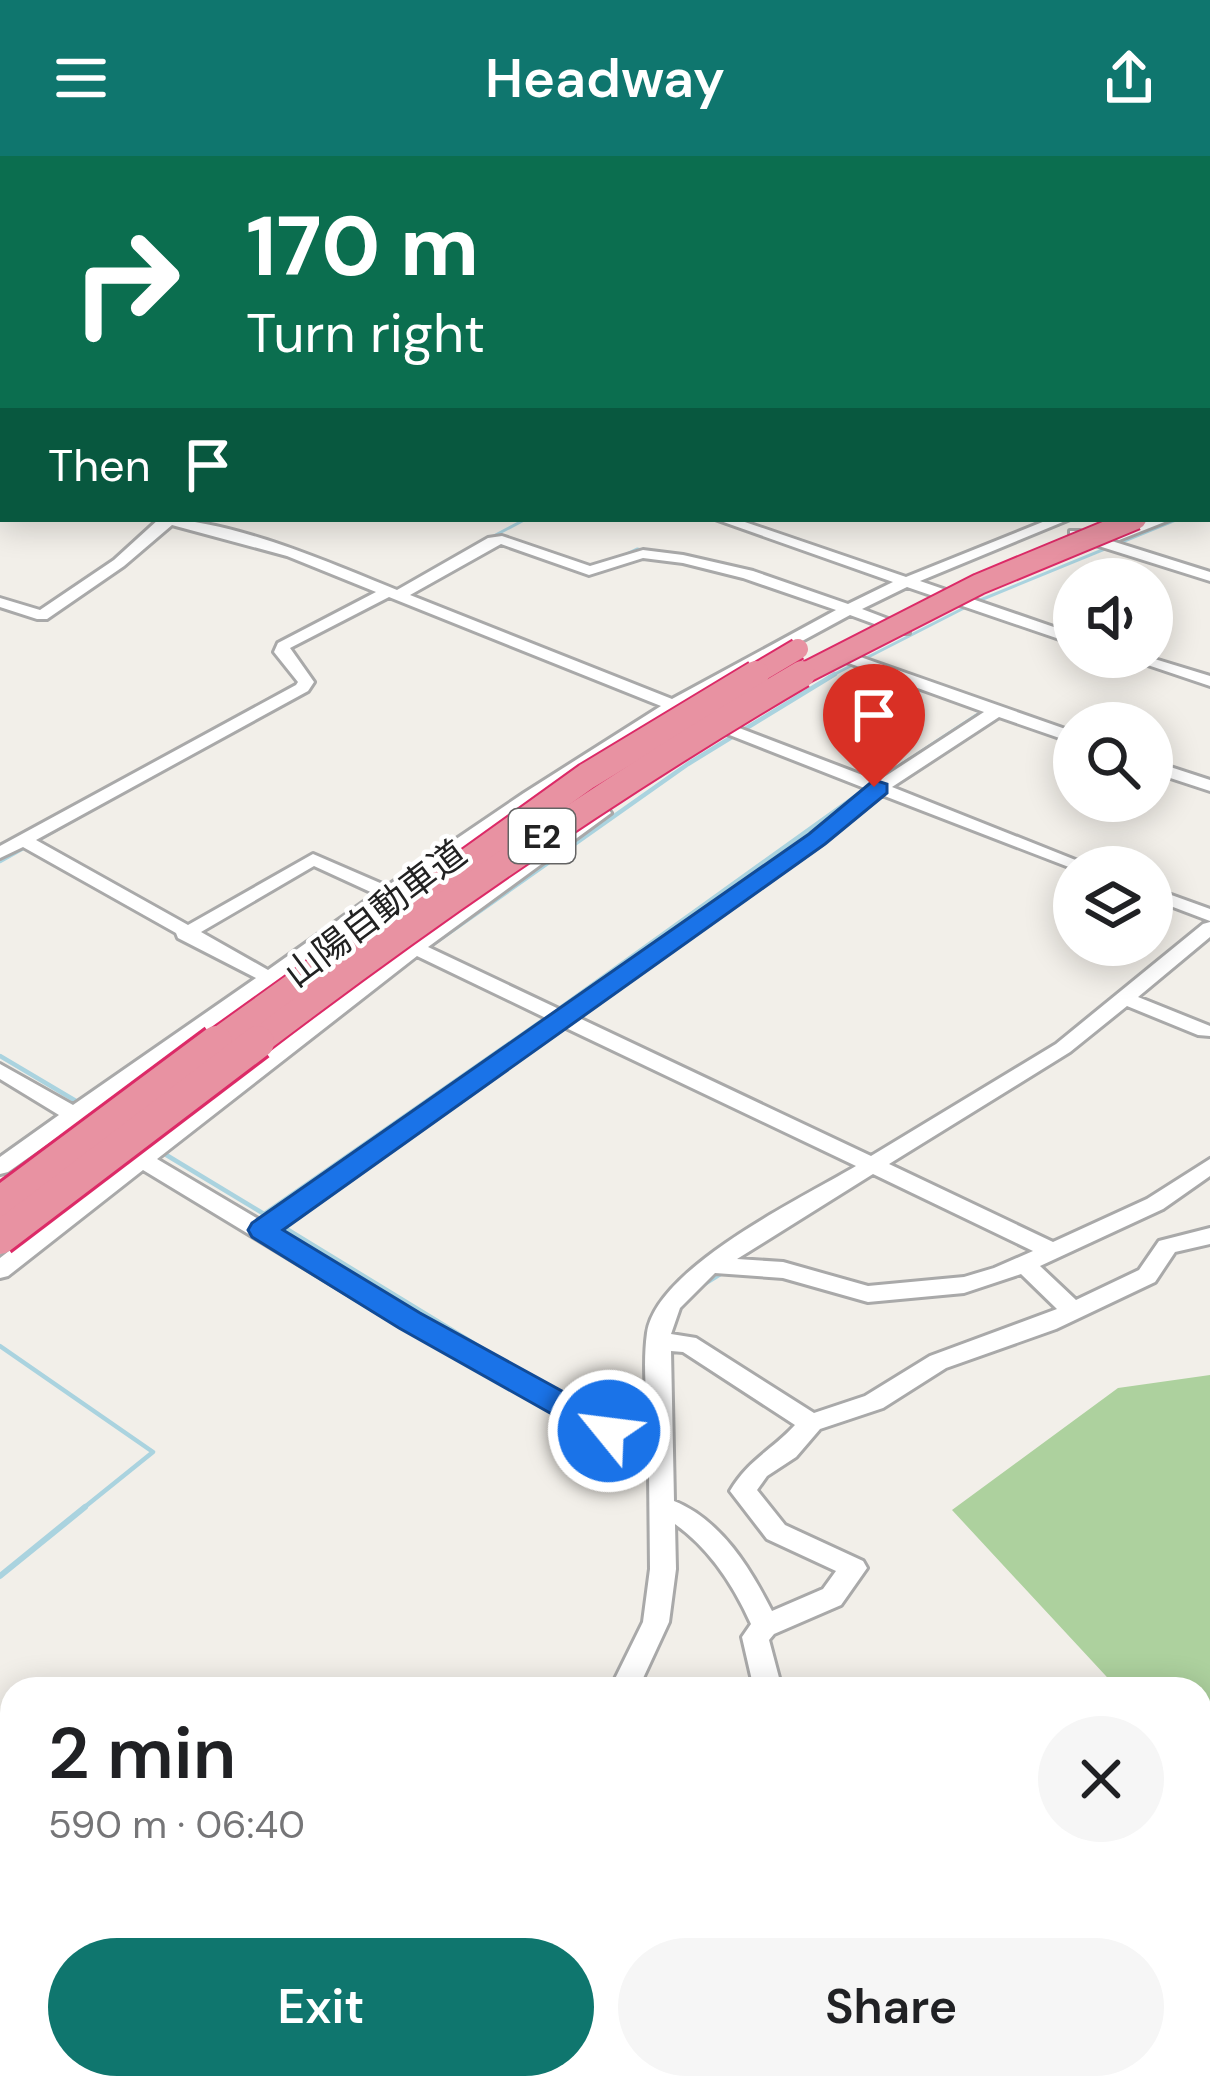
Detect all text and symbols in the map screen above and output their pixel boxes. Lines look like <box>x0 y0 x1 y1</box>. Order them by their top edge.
text: Headway <box>485 43 725 114</box>
icon: menu <box>48 45 114 111</box>
icon: share <box>1096 45 1162 111</box>
text: 170 m <box>246 192 479 301</box>
icon: right <box>48 204 204 360</box>
text: Turn right <box>246 298 485 369</box>
icon: arrive <box>175 432 241 498</box>
text: Then <box>48 436 151 495</box>
map controls <box>1053 558 1173 966</box>
button: sound <box>1053 558 1173 678</box>
pin <box>823 664 925 787</box>
icon: arrive <box>841 682 907 748</box>
button: search <box>1053 702 1173 822</box>
road number: E2 <box>509 809 575 863</box>
street label: 山陽自動車道 <box>275 830 476 997</box>
button: layers <box>1053 846 1173 966</box>
position arrow <box>546 1368 672 1494</box>
text: 2 min <box>48 1707 236 1800</box>
button: close <box>1038 1716 1164 1842</box>
text: 590 m · 06:40 <box>48 1799 305 1850</box>
button: Exit <box>48 1938 594 2076</box>
button: Share <box>618 1938 1164 2076</box>

